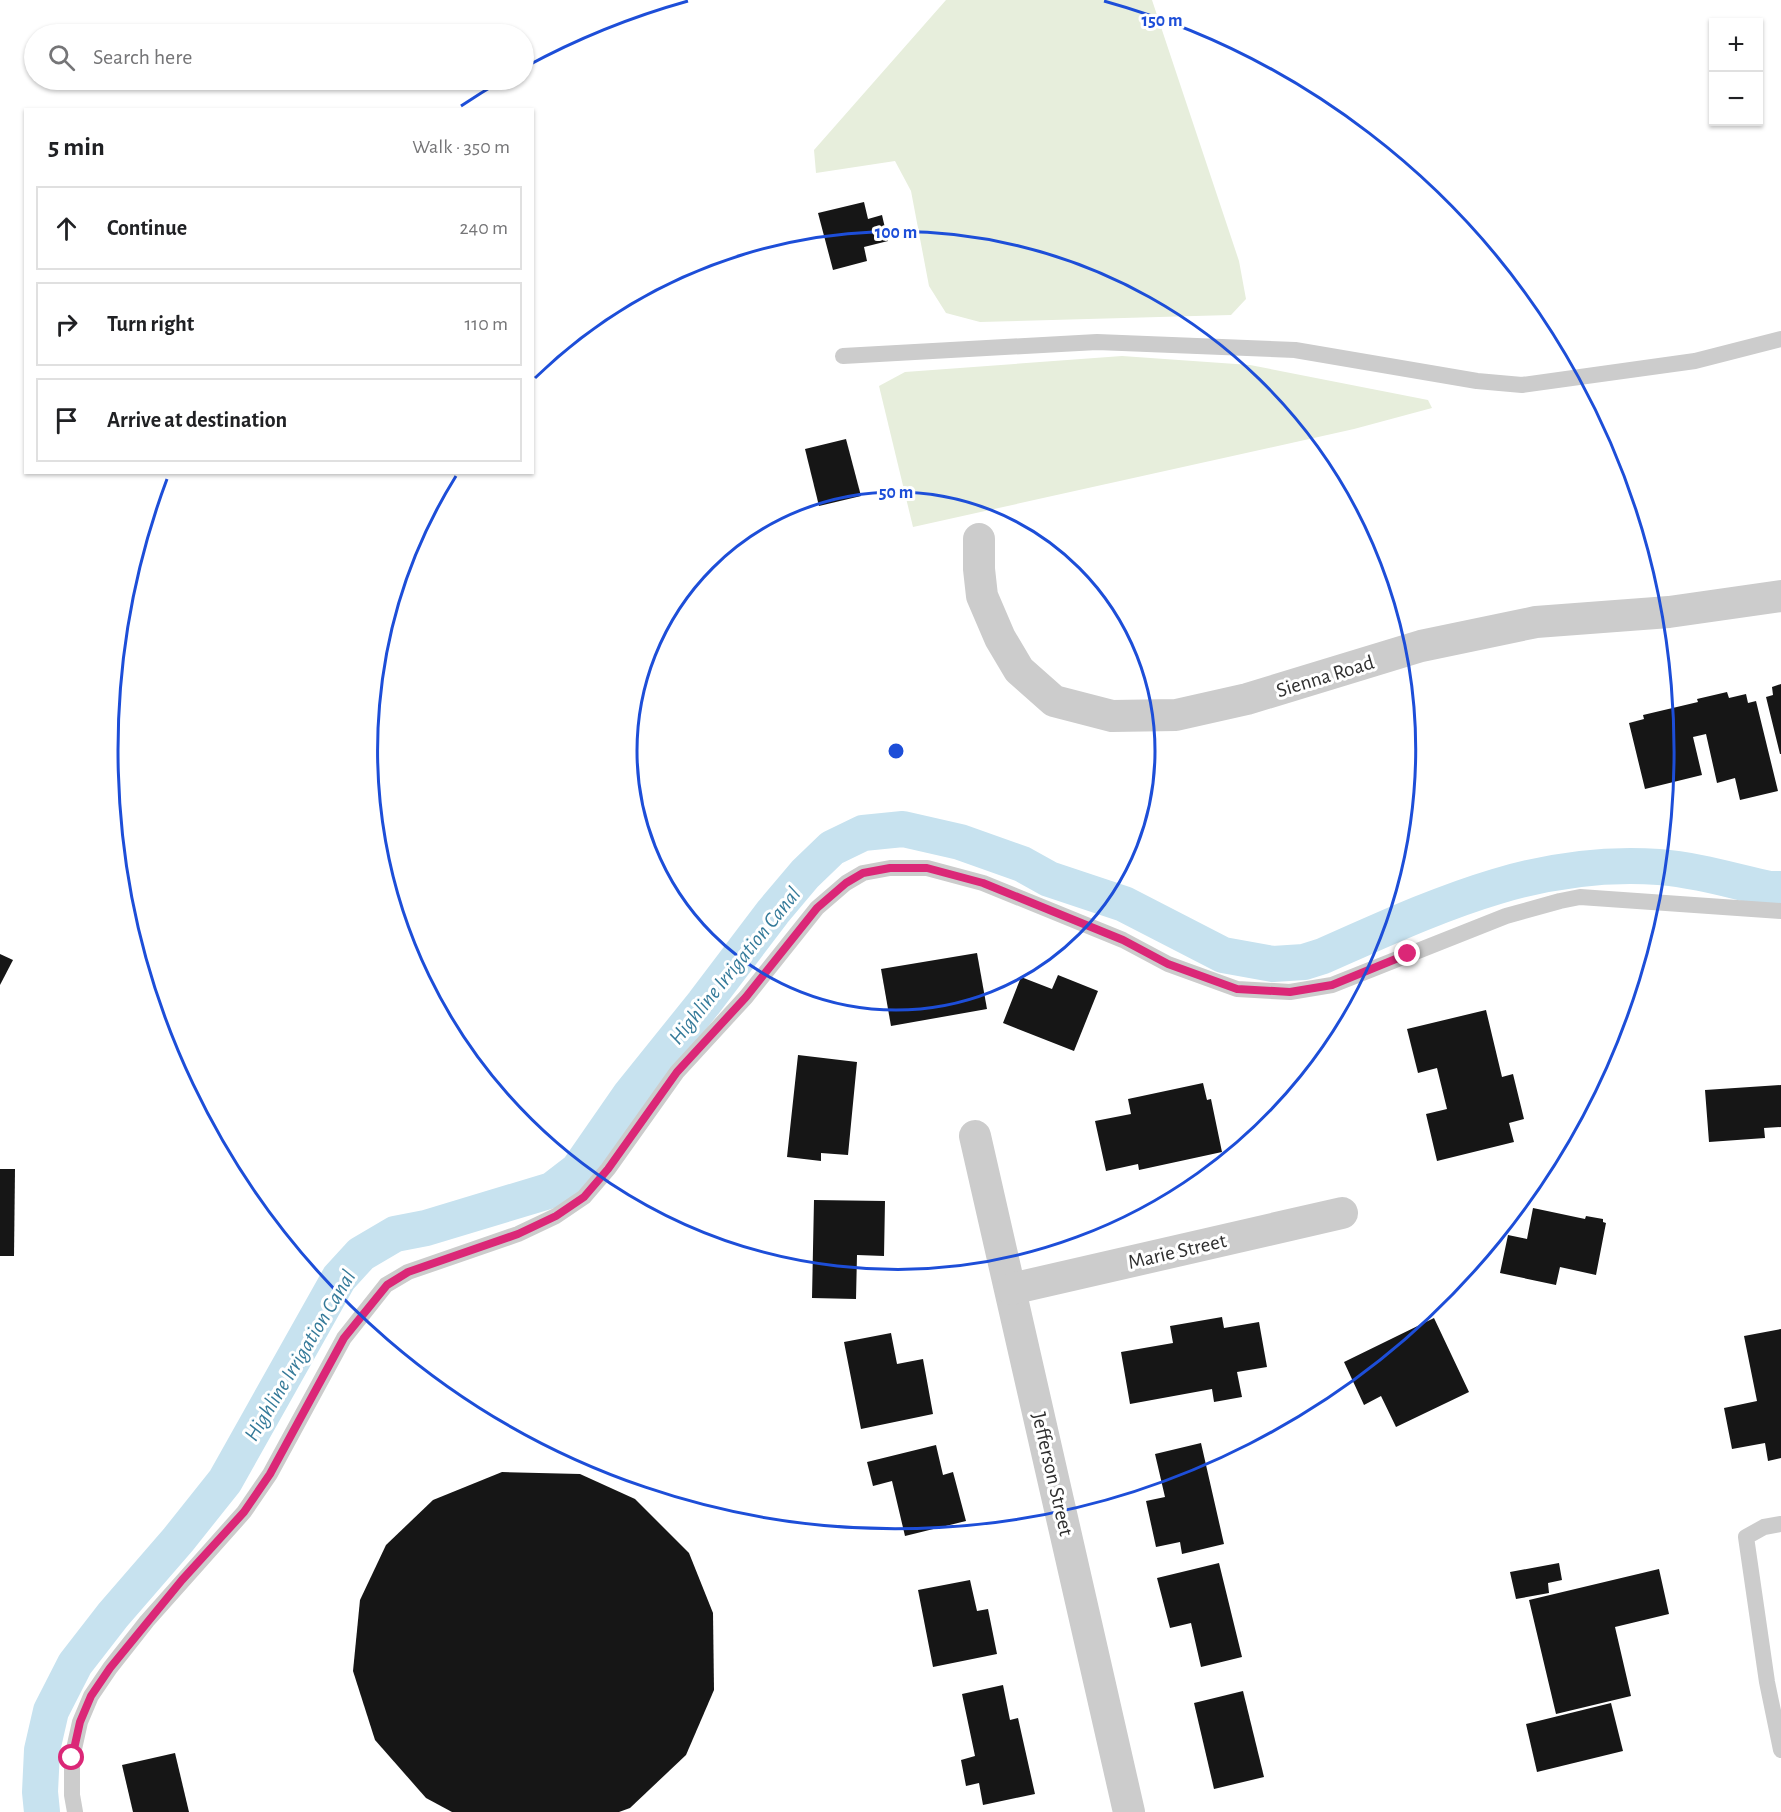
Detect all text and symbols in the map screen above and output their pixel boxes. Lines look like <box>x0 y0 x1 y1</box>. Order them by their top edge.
text: 150 m <box>1142 12 1182 30</box>
map controls <box>1709 18 1763 126</box>
button: + <box>1709 18 1763 72</box>
search box <box>24 24 534 90</box>
icon: search <box>45 41 78 74</box>
text: Search here <box>93 46 192 68</box>
button: − <box>1709 72 1763 126</box>
text: 5 min <box>48 134 105 160</box>
text: Walk · 350 m <box>412 137 510 157</box>
icon: ahead <box>50 212 83 245</box>
text: Continue <box>107 217 187 239</box>
text: 240 m <box>459 218 508 238</box>
text: 100 m <box>875 224 917 242</box>
icon: right <box>50 308 83 341</box>
text: Turn right <box>107 313 194 335</box>
text: 110 m <box>464 314 508 334</box>
icon: arrive <box>50 404 83 437</box>
text: Arrive at destination <box>107 409 287 431</box>
text: 50 m <box>879 484 913 502</box>
street label: Sienna Road <box>1274 652 1377 701</box>
centre of rings <box>886 741 906 761</box>
water label: Highline Irrigation Canal <box>665 883 805 1048</box>
route end <box>1394 940 1420 966</box>
street label: Marie Street <box>1126 1230 1229 1273</box>
water label: Highline Irrigation Canal <box>240 1266 360 1445</box>
street label: Jefferson Street <box>1028 1410 1077 1538</box>
route start <box>58 1744 84 1770</box>

